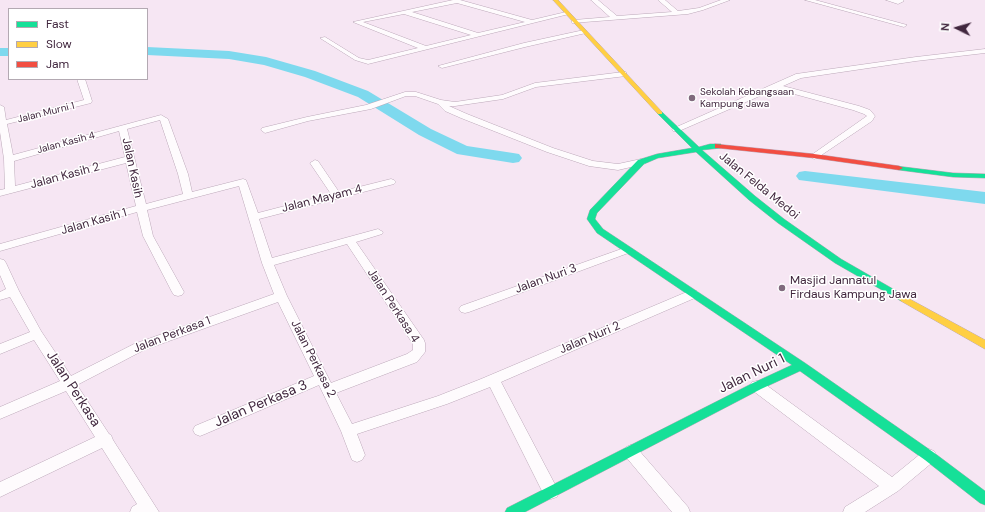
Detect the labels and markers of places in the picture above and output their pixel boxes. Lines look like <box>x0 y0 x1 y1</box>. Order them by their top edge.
place label: Sekolah Kebangsaan Kampung Jawa <box>700 86 794 110</box>
marker: Sekolah Kebangsaan Kampung Jawa <box>687 93 697 103</box>
place label: Masjid Jannatul Firdaus Kampung Jawa <box>790 274 917 302</box>
marker: Masjid Jannatul Firdaus Kampung Jawa <box>777 283 787 293</box>

